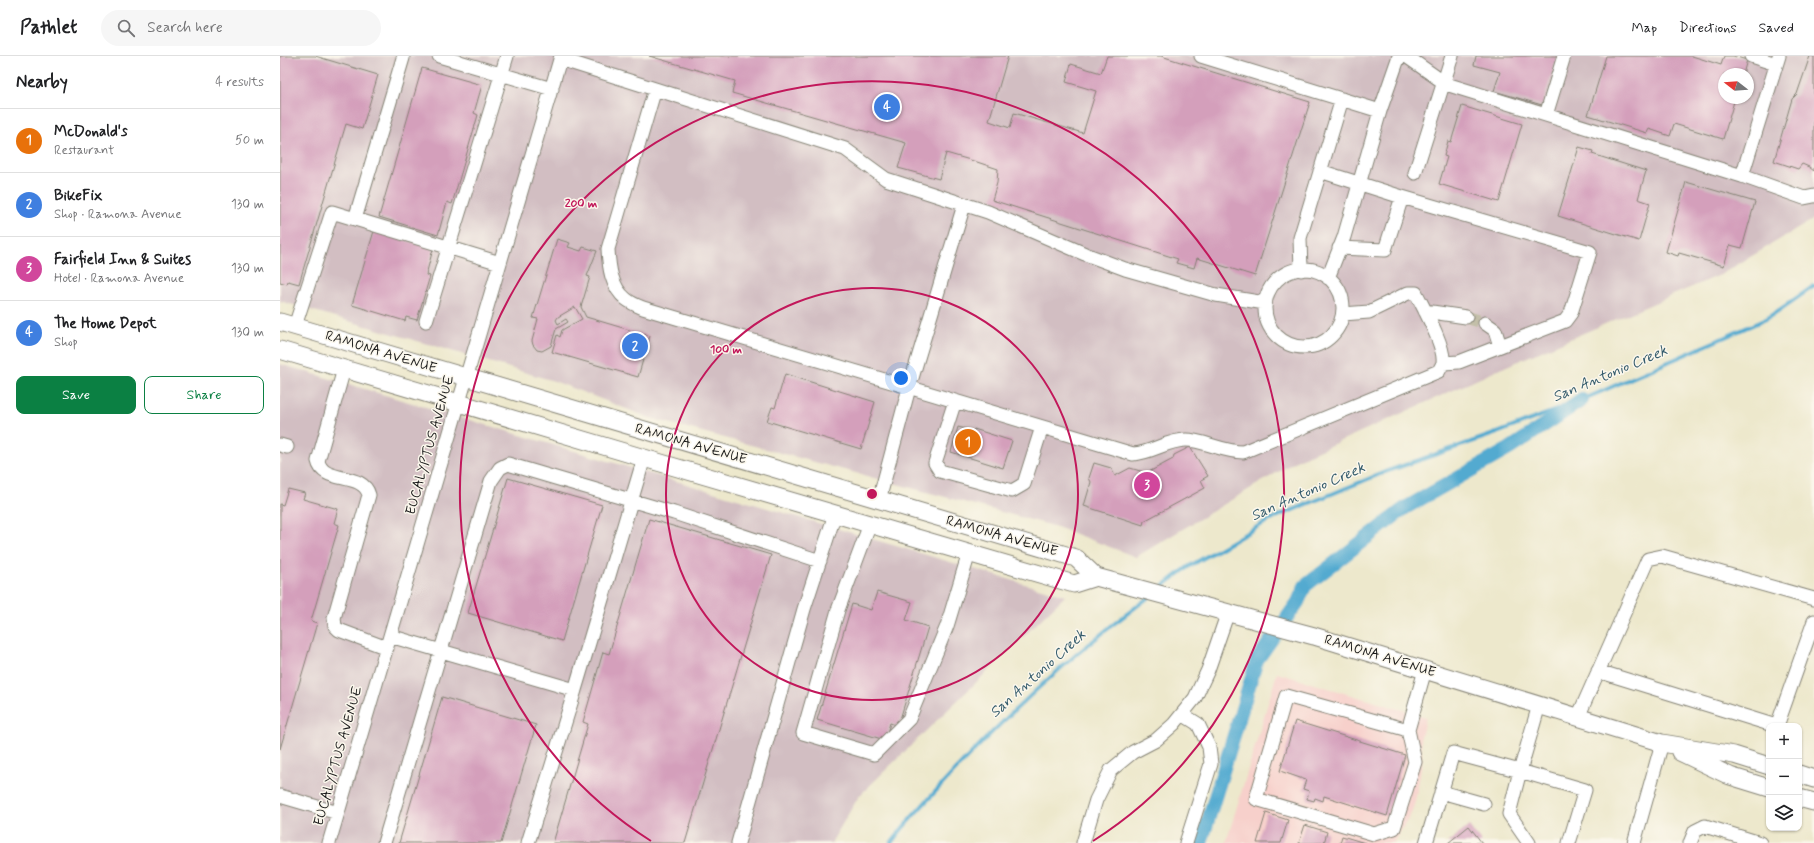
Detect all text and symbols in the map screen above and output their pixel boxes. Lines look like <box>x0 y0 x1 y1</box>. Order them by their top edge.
search box <box>101 10 381 46</box>
text: Pathlet <box>20 15 77 40</box>
icon: search <box>115 17 137 39</box>
text: Search here <box>147 18 223 38</box>
text: Map <box>1631 19 1657 37</box>
text: Directions <box>1679 19 1737 37</box>
text: Saved <box>1759 19 1794 37</box>
north arrow <box>1718 68 1754 104</box>
text: Nearby <box>16 71 68 93</box>
text: 4 results <box>215 74 264 91</box>
pin: 4 <box>874 92 900 122</box>
text: McDonald's <box>54 122 128 142</box>
text: 1 <box>26 132 32 149</box>
text: 50 m <box>235 132 264 149</box>
text: Restaurant <box>54 142 114 159</box>
text: BikeFix <box>54 186 102 206</box>
text: 2 <box>26 196 32 213</box>
text: 130 m <box>231 196 264 213</box>
text: 200 m <box>565 196 598 212</box>
text: Shop · Ramona Avenue <box>54 206 182 223</box>
text: Fairfield Inn & Suites <box>54 250 191 270</box>
text: 3 <box>26 260 32 277</box>
text: 130 m <box>231 260 264 277</box>
text: Hotel · Ramona Avenue <box>54 270 184 287</box>
text: The Home Depot <box>54 314 157 334</box>
text: 4 <box>25 324 33 341</box>
text: 130 m <box>231 324 264 341</box>
street label: RAMONA AVENUE <box>323 327 439 377</box>
pin: 2 <box>622 331 648 361</box>
text: Shop <box>54 334 78 351</box>
water label: San Antonio Creek <box>1550 341 1671 407</box>
text: 100 m <box>710 342 743 358</box>
your location <box>891 368 911 388</box>
street label: EUCALYPTUS AVENUE <box>401 373 459 517</box>
button: Save <box>16 376 136 414</box>
button: Share <box>144 376 264 414</box>
street label: RAMONA AVENUE <box>633 419 749 469</box>
pin: 1 <box>955 427 981 457</box>
water label: San Antonio Creek <box>1248 458 1369 526</box>
pin: 3 <box>1134 470 1160 500</box>
centre of rings <box>865 487 879 501</box>
street label: RAMONA AVENUE <box>944 511 1060 561</box>
water label: San Antonio Creek <box>986 625 1091 723</box>
street label: RAMONA AVENUE <box>1322 631 1438 681</box>
street label: EUCALYPTUS AVENUE <box>309 684 367 828</box>
map controls <box>1766 723 1802 831</box>
button: + <box>1766 723 1802 759</box>
button: − <box>1766 759 1802 795</box>
button: layers <box>1766 795 1802 831</box>

